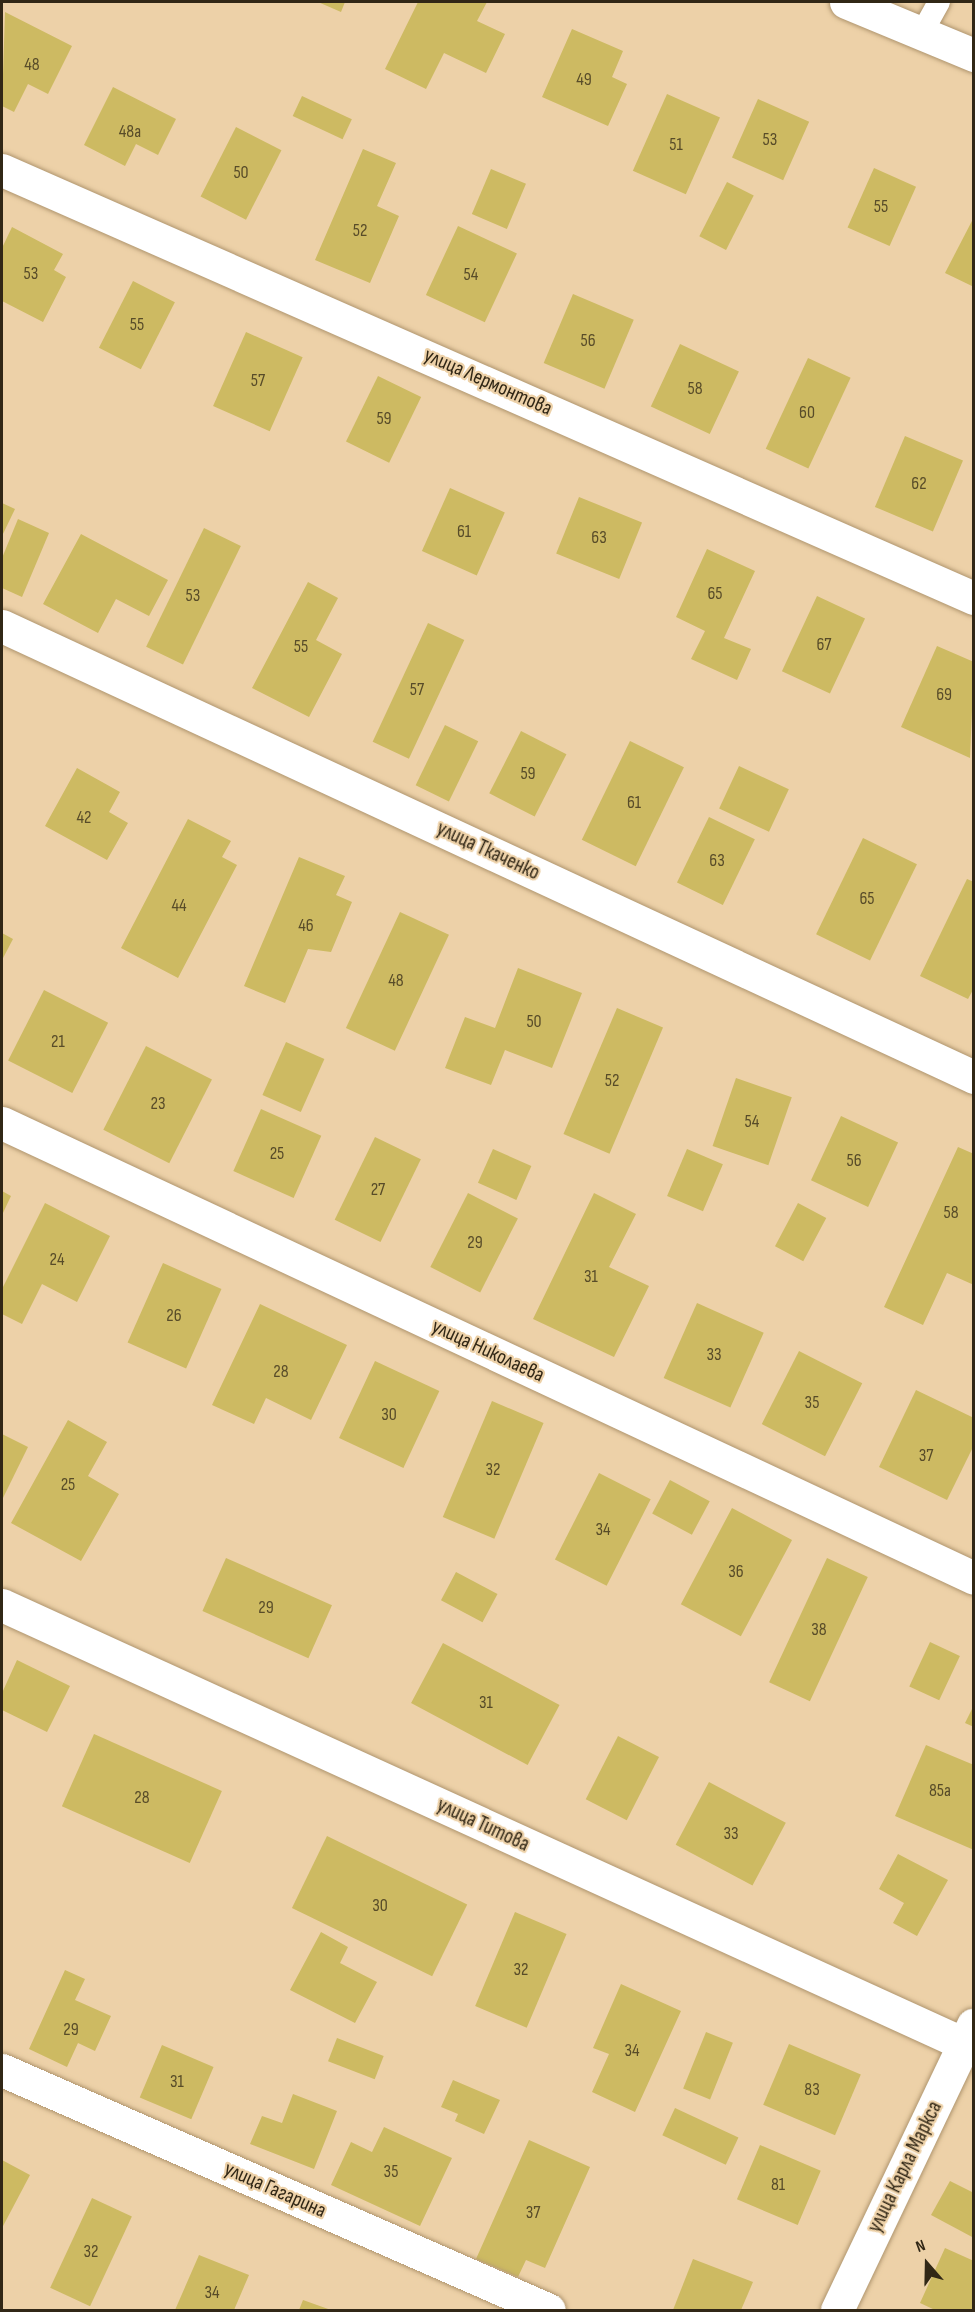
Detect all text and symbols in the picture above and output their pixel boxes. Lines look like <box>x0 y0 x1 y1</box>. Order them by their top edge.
house number: 48 <box>24 54 40 76</box>
house number: 49 <box>576 69 592 91</box>
house number: 48а <box>119 121 141 143</box>
house number: 53 <box>763 129 777 151</box>
house number: 51 <box>669 134 683 156</box>
house number: 50 <box>233 162 249 184</box>
house number: 55 <box>874 196 888 218</box>
house number: 52 <box>353 220 367 242</box>
house number: 53 <box>24 263 38 285</box>
house number: 54 <box>464 264 478 286</box>
house number: 55 <box>130 314 144 336</box>
house number: 56 <box>580 330 596 352</box>
street label: улица Лермонтова <box>420 343 556 421</box>
house number: 57 <box>251 370 265 392</box>
house number: 58 <box>687 378 703 400</box>
house number: 60 <box>799 402 815 424</box>
house number: 59 <box>376 408 392 430</box>
house number: 62 <box>911 473 927 495</box>
house number: 61 <box>457 521 471 543</box>
house number: 63 <box>591 527 607 549</box>
house number: 65 <box>707 583 723 605</box>
house number: 53 <box>186 585 200 607</box>
house number: 67 <box>816 634 832 656</box>
house number: 55 <box>294 636 308 658</box>
house number: 57 <box>410 679 424 701</box>
house number: 69 <box>936 684 952 706</box>
house number: 59 <box>520 763 536 785</box>
house number: 61 <box>627 792 641 814</box>
house number: 42 <box>76 807 92 829</box>
street label: улица Ткаченко <box>433 816 543 886</box>
house number: 63 <box>709 850 725 872</box>
house number: 65 <box>859 888 875 910</box>
house number: 44 <box>171 895 187 917</box>
house number: 46 <box>298 915 314 937</box>
house number: 48 <box>388 970 404 992</box>
house number: 50 <box>526 1011 542 1033</box>
house number: 21 <box>51 1031 65 1053</box>
house number: 52 <box>605 1070 619 1092</box>
house number: 23 <box>151 1093 165 1115</box>
house number: 54 <box>745 1111 759 1133</box>
house number: 25 <box>270 1143 284 1165</box>
house number: 56 <box>846 1150 862 1172</box>
house number: 27 <box>371 1179 385 1201</box>
house number: 58 <box>943 1202 959 1224</box>
house number: 29 <box>467 1232 483 1254</box>
house number: 24 <box>50 1249 64 1271</box>
house number: 31 <box>584 1266 598 1288</box>
house number: 26 <box>166 1305 182 1327</box>
street label: улица Николаева <box>428 1314 548 1388</box>
house number: 33 <box>706 1344 722 1366</box>
house number: 28 <box>273 1361 289 1383</box>
house number: 35 <box>805 1392 819 1414</box>
house number: 30 <box>381 1404 397 1426</box>
house number: 37 <box>919 1445 933 1467</box>
house number: 32 <box>486 1459 500 1481</box>
house number: 25 <box>61 1474 75 1496</box>
house number: 34 <box>595 1519 611 1541</box>
house number: 36 <box>728 1561 744 1583</box>
house number: 29 <box>258 1597 274 1619</box>
house number: 38 <box>811 1619 827 1641</box>
house number: 31 <box>479 1692 493 1714</box>
house number: 85а <box>929 1780 951 1802</box>
house number: 28 <box>134 1787 150 1809</box>
street label: улица Титова <box>433 1793 533 1857</box>
house number: 33 <box>723 1823 739 1845</box>
house number: 30 <box>372 1895 388 1917</box>
house number: 32 <box>514 1959 528 1981</box>
house number: 29 <box>63 2019 79 2041</box>
house number: 34 <box>624 2040 640 2062</box>
house number: 31 <box>170 2071 184 2093</box>
house number: 83 <box>804 2079 820 2101</box>
street label: улица Карла Маркса <box>862 2097 948 2237</box>
street label: улица Гагарина <box>220 2156 330 2224</box>
house number: 35 <box>384 2161 398 2183</box>
house number: 81 <box>771 2174 785 2196</box>
house number: 37 <box>526 2202 540 2224</box>
north arrow <box>897 2234 957 2294</box>
text: N <box>913 2236 928 2257</box>
house number: 32 <box>84 2241 98 2263</box>
house number: 34 <box>204 2282 220 2304</box>

